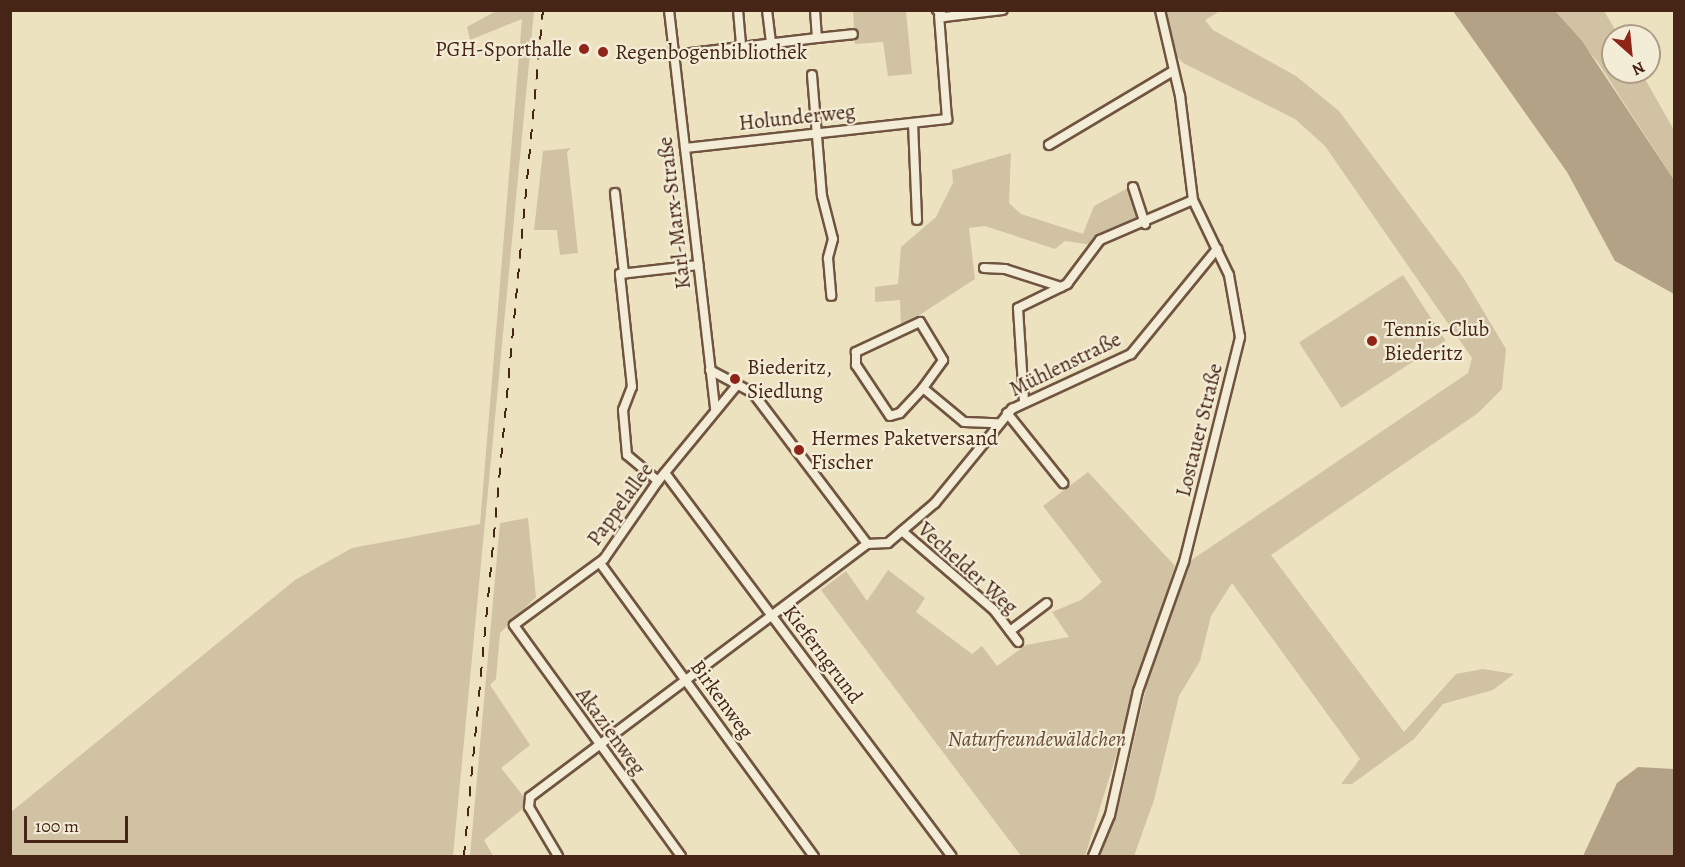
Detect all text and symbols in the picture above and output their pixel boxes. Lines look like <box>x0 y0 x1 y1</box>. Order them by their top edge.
north arrow <box>1601 24 1661 84</box>
place label: PGH-Sporthalle <box>435 36 572 62</box>
place label: Regenbogenbibliothek <box>615 39 807 65</box>
marker: PGH-Sporthalle <box>577 42 591 56</box>
marker: Regenbogenbibliothek <box>596 45 610 59</box>
text: N <box>1628 56 1648 81</box>
street label: Holunderweg <box>737 98 857 136</box>
street label: Karl-Marx-Straße <box>652 135 696 291</box>
place label: Tennis-Club Biederitz <box>1384 316 1489 366</box>
street label: Mühlenstraße <box>1005 326 1125 402</box>
marker: Tennis-Club Biederitz <box>1365 334 1379 348</box>
place label: Biederitz, Siedlung <box>747 354 832 404</box>
street label: Lostauer Straße <box>1170 361 1228 499</box>
marker: Biederitz, Siedlung <box>728 372 742 386</box>
place label: Hermes Paketversand Fischer <box>811 425 998 475</box>
marker: Hermes Paketversand Fischer <box>792 443 806 457</box>
street label: Pappelallee <box>581 458 659 550</box>
street label: Vechelder Weg <box>913 517 1023 619</box>
street label: Kieferngrund <box>778 600 868 708</box>
street label: Birkenweg <box>685 655 759 743</box>
street label: Akazienweg <box>571 682 651 780</box>
park label: Naturfreundewäldchen <box>948 726 1126 752</box>
scale bar <box>27 804 130 842</box>
text: 100 m <box>35 814 79 838</box>

